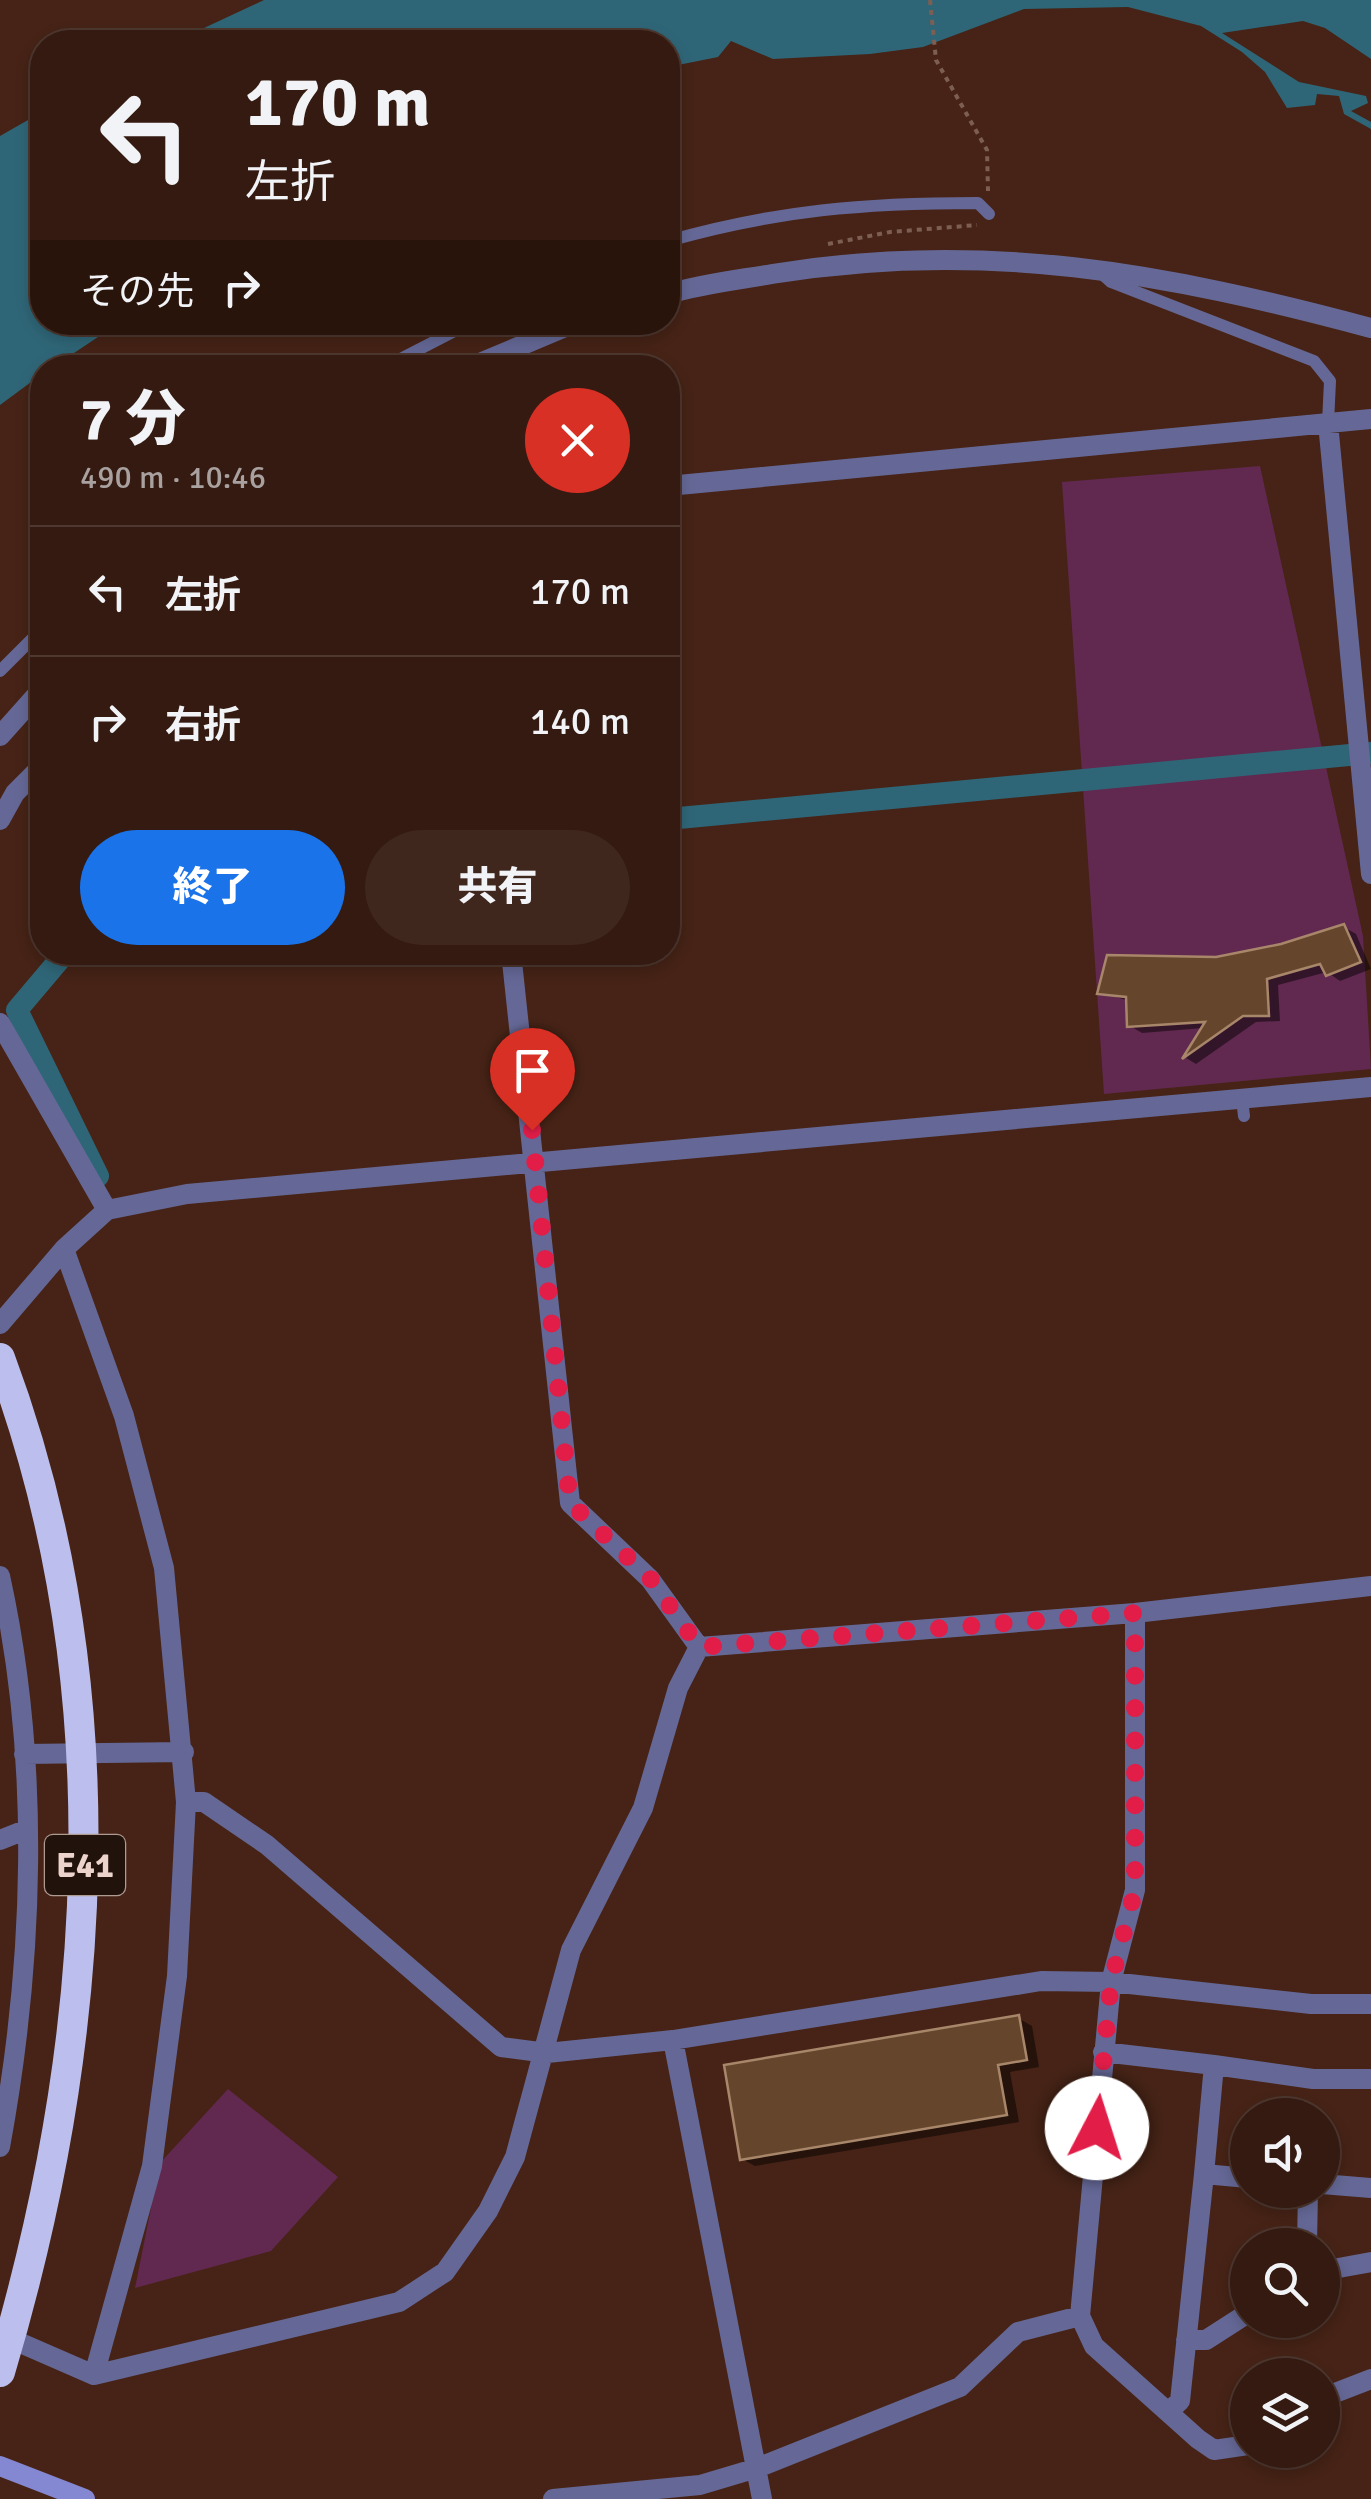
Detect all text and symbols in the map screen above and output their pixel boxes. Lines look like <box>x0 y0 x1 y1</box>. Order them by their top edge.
text: 170 m <box>245 59 430 145</box>
icon: left <box>80 70 210 200</box>
text: 左折 <box>245 155 335 210</box>
icon: right <box>214 260 269 315</box>
text: その先 <box>80 268 194 315</box>
text: 7 分 <box>80 383 186 457</box>
button: close <box>525 388 630 493</box>
text: 490 m · 10:46 <box>80 458 266 497</box>
icon: left <box>80 564 135 619</box>
text: 170 m <box>530 568 630 615</box>
text: 左折 <box>165 572 241 619</box>
icon: right <box>80 694 135 749</box>
text: 140 m <box>530 698 630 745</box>
text: 右折 <box>165 702 241 749</box>
button: 終了 <box>80 830 345 945</box>
button: 共有 <box>365 830 630 945</box>
pin <box>490 1028 575 1131</box>
icon: arrive <box>505 1043 560 1098</box>
road number: E41 <box>45 1835 125 1895</box>
position arrow <box>1045 2076 1149 2180</box>
map controls <box>1230 2098 1340 2468</box>
button: sound <box>1230 2098 1340 2208</box>
button: search <box>1230 2228 1340 2338</box>
button: layers <box>1230 2358 1340 2468</box>

